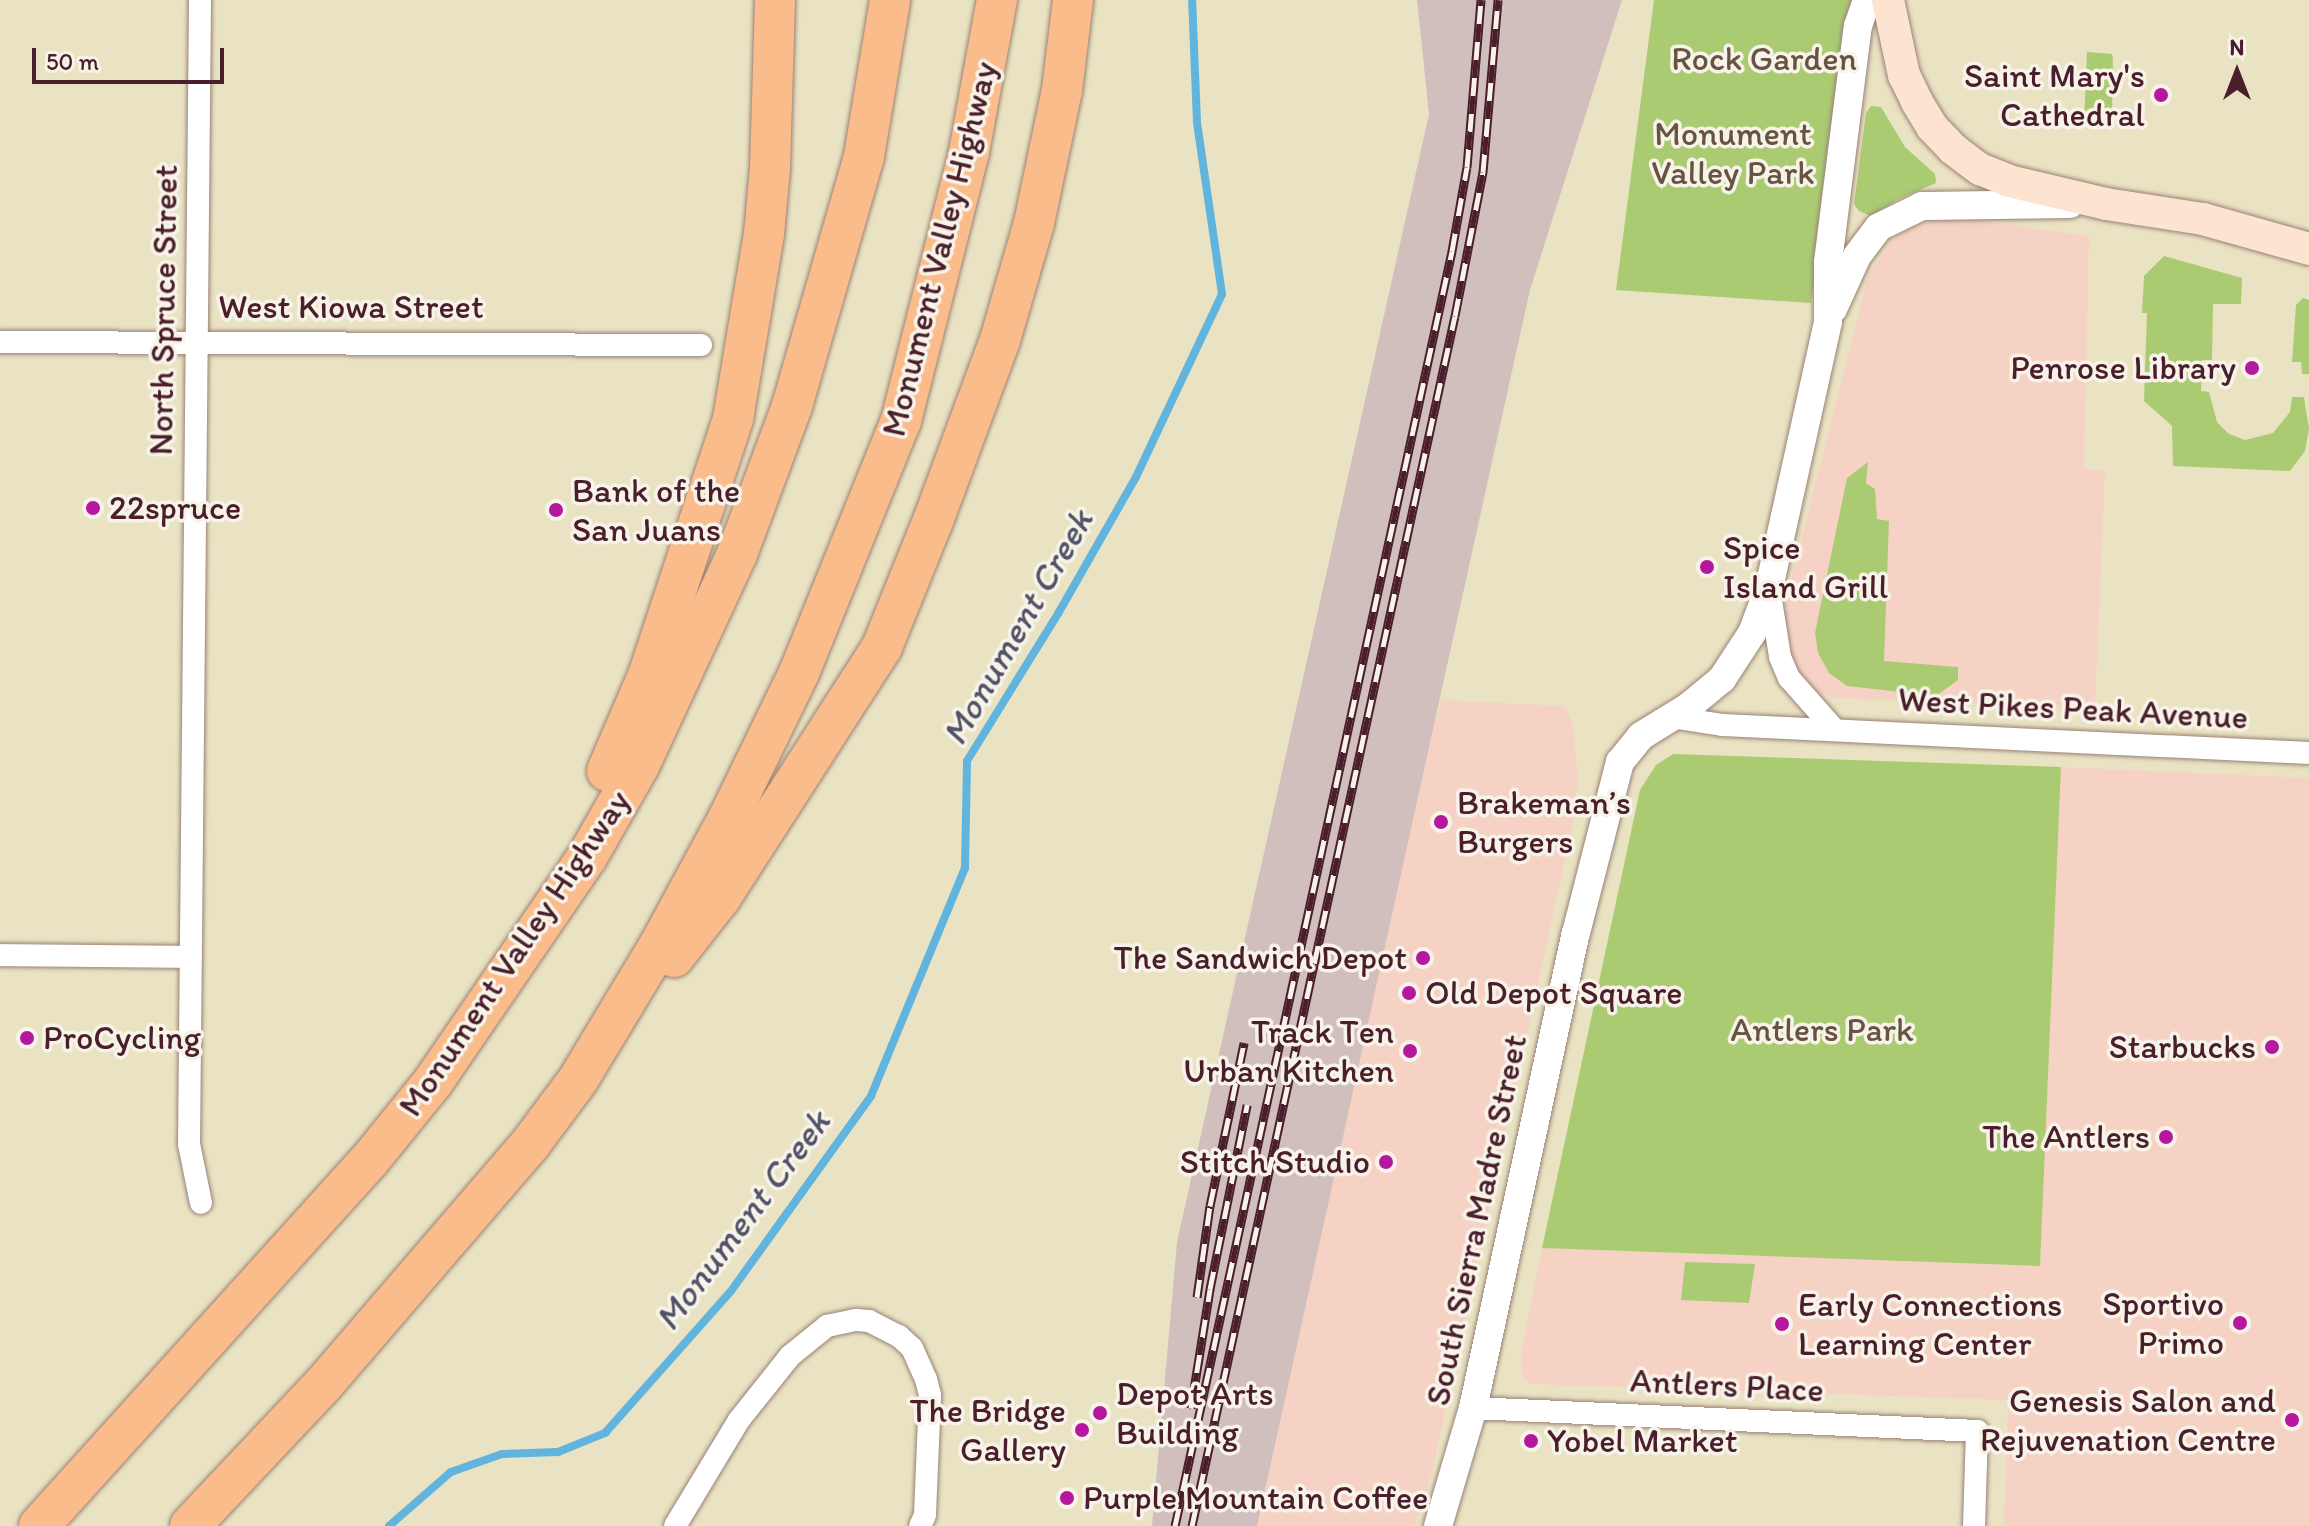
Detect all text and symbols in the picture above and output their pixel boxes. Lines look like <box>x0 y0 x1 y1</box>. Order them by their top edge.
scale bar <box>36 32 228 82</box>
north arrow <box>2197 32 2277 112</box>
text: N <box>2230 34 2244 61</box>
park label: Rock Garden <box>1671 39 1857 79</box>
text: 50 m <box>46 47 99 76</box>
place label: Saint Mary's Cathedral <box>1964 55 2145 134</box>
street label: Monument Valley Highway <box>873 58 1005 440</box>
marker: Saint Mary's Cathedral <box>2152 86 2170 104</box>
park label: Monument Valley Park <box>1652 113 1814 192</box>
street label: North Spruce Street <box>140 164 186 456</box>
street label: West Kiowa Street <box>218 287 484 327</box>
place label: Penrose Library <box>2010 348 2236 388</box>
marker: Penrose Library <box>2243 359 2261 377</box>
place label: Bank of the San Juans <box>572 470 740 550</box>
place label: 22spruce <box>109 488 241 528</box>
marker: 22spruce <box>84 499 102 517</box>
marker: Bank of the San Juans <box>547 501 565 519</box>
water label: Monument Creek <box>932 502 1102 752</box>
place label: Spice Island Grill <box>1723 527 1889 606</box>
marker: Spice Island Grill <box>1698 558 1716 576</box>
street label: West Pikes Peak Avenue <box>1899 679 2247 737</box>
place label: Brakeman’s Burgers <box>1457 782 1631 862</box>
street label: Monument Valley Highway <box>390 783 638 1123</box>
marker: Brakeman’s Burgers <box>1432 813 1450 831</box>
place label: The Sandwich Depot <box>1112 938 1407 978</box>
marker: The Sandwich Depot <box>1414 949 1432 967</box>
place label: Old Depot Square <box>1425 973 1681 1013</box>
marker: Old Depot Square <box>1400 984 1418 1002</box>
park label: Antlers Park <box>1731 1010 1913 1050</box>
place label: Track Ten Urban Kitchen <box>1184 1011 1394 1090</box>
place label: ProCycling <box>43 1018 201 1058</box>
place label: Starbucks <box>2109 1027 2256 1067</box>
marker: ProCycling <box>18 1029 36 1047</box>
street label: South Sierra Madre Street <box>1417 1031 1535 1409</box>
marker: Starbucks <box>2263 1038 2281 1056</box>
marker: Track Ten Urban Kitchen <box>1401 1042 1419 1060</box>
water label: Monument Creek <box>645 1101 839 1339</box>
place label: The Antlers <box>1981 1117 2150 1157</box>
marker: The Antlers <box>2157 1128 2175 1146</box>
place label: Stitch Studio <box>1180 1142 1370 1182</box>
marker: Stitch Studio <box>1377 1153 1395 1171</box>
place label: Sportivo Primo <box>2102 1283 2224 1362</box>
place label: Early Connections Learning Center <box>1798 1284 2062 1364</box>
marker: Sportivo Primo <box>2231 1314 2249 1332</box>
marker: Early Connections Learning Center <box>1773 1315 1791 1333</box>
street label: Antlers Place <box>1629 1360 1825 1410</box>
place label: Depot Arts Building <box>1116 1373 1274 1452</box>
place label: Genesis Salon and Rejuvenation Centre <box>1979 1380 2276 1460</box>
place label: The Bridge Gallery <box>909 1390 1066 1470</box>
marker: Depot Arts Building <box>1091 1404 1109 1422</box>
marker: Genesis Salon and Rejuvenation Centre <box>2283 1411 2301 1429</box>
marker: The Bridge Gallery <box>1073 1421 1091 1439</box>
place label: Yobel Market <box>1547 1421 1737 1461</box>
marker: Yobel Market <box>1522 1432 1540 1450</box>
place label: Purple Mountain Coffee <box>1083 1478 1429 1518</box>
marker: Purple Mountain Coffee <box>1058 1489 1076 1507</box>

